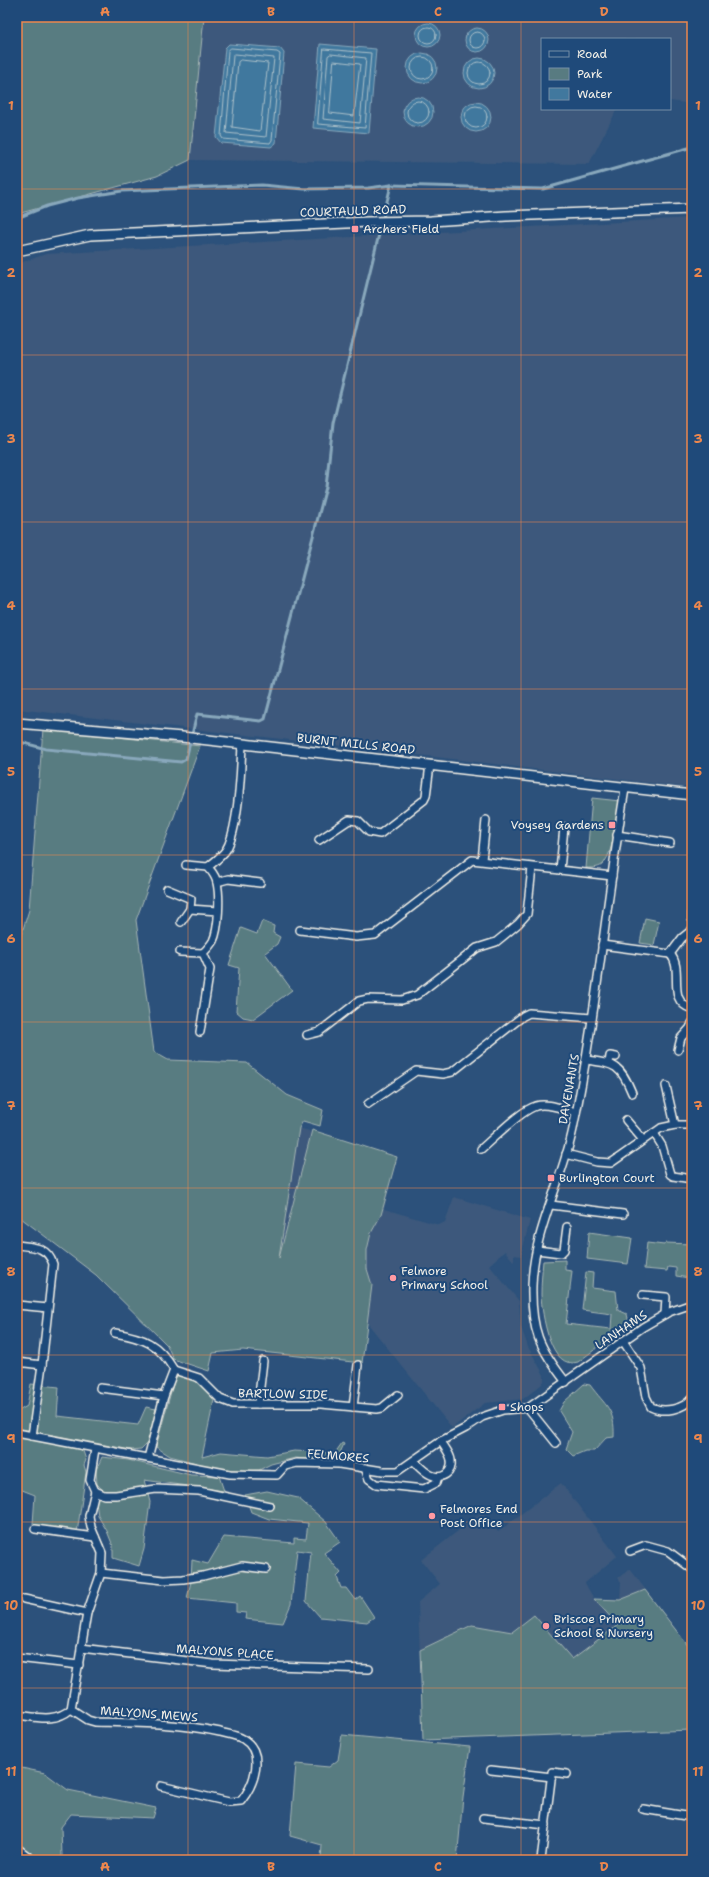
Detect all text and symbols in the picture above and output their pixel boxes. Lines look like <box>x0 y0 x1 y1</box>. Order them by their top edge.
text: A <box>100 3 110 20</box>
text: B <box>267 3 275 20</box>
text: C <box>434 3 442 20</box>
text: D <box>599 3 609 20</box>
legend <box>541 38 671 110</box>
text: Road <box>577 46 608 62</box>
text: Park <box>577 66 603 82</box>
text: Water <box>577 86 613 102</box>
text: 1 <box>8 97 14 114</box>
text: 1 <box>695 97 701 114</box>
street label: COURTAULD ROAD <box>300 201 407 221</box>
place label: Archers Field <box>363 221 439 237</box>
marker: Archers Field <box>350 224 360 234</box>
text: 2 <box>6 264 16 281</box>
text: 2 <box>693 264 703 281</box>
text: 3 <box>6 430 16 447</box>
text: 3 <box>693 430 703 447</box>
text: 4 <box>6 597 16 614</box>
text: 4 <box>693 597 703 614</box>
street label: BURNT MILLS ROAD <box>296 730 416 758</box>
text: 5 <box>7 763 15 780</box>
text: 5 <box>694 763 702 780</box>
place label: Voysey Gardens <box>510 817 604 833</box>
marker: Voysey Gardens <box>607 820 617 830</box>
text: 6 <box>6 930 16 947</box>
text: 6 <box>693 930 703 947</box>
street label: DAVENANTS <box>555 1052 583 1125</box>
text: 7 <box>6 1097 16 1114</box>
text: 7 <box>693 1097 703 1114</box>
place label: Burlington Court <box>559 1170 655 1186</box>
marker: Burlington Court <box>546 1173 556 1183</box>
text: 8 <box>6 1263 16 1280</box>
place label: Felmore Primary School <box>401 1263 488 1293</box>
text: 8 <box>693 1263 703 1280</box>
marker: Felmore Primary School <box>388 1273 398 1283</box>
street label: LANHAMS <box>592 1307 650 1353</box>
street label: BARTLOW SIDE <box>238 1385 328 1403</box>
place label: Shops <box>510 1399 544 1415</box>
marker: Shops <box>497 1402 507 1412</box>
text: 9 <box>6 1430 16 1447</box>
text: 9 <box>693 1430 703 1447</box>
street label: FELMORES <box>306 1445 370 1467</box>
place label: Felmores End Post Office <box>440 1501 518 1531</box>
marker: Felmores End Post Office <box>427 1511 437 1521</box>
text: 10 <box>4 1597 18 1614</box>
text: 10 <box>691 1597 705 1614</box>
place label: Briscoe Primary School & Nursery <box>554 1611 653 1641</box>
marker: Briscoe Primary School & Nursery <box>541 1621 551 1631</box>
street label: MALYONS PLACE <box>176 1641 274 1663</box>
street label: MALYONS MEWS <box>100 1703 199 1725</box>
text: 11 <box>5 1763 17 1780</box>
text: 11 <box>692 1763 704 1780</box>
text: A <box>100 1858 110 1875</box>
text: B <box>267 1858 275 1875</box>
text: C <box>434 1858 442 1875</box>
text: D <box>599 1858 609 1875</box>

